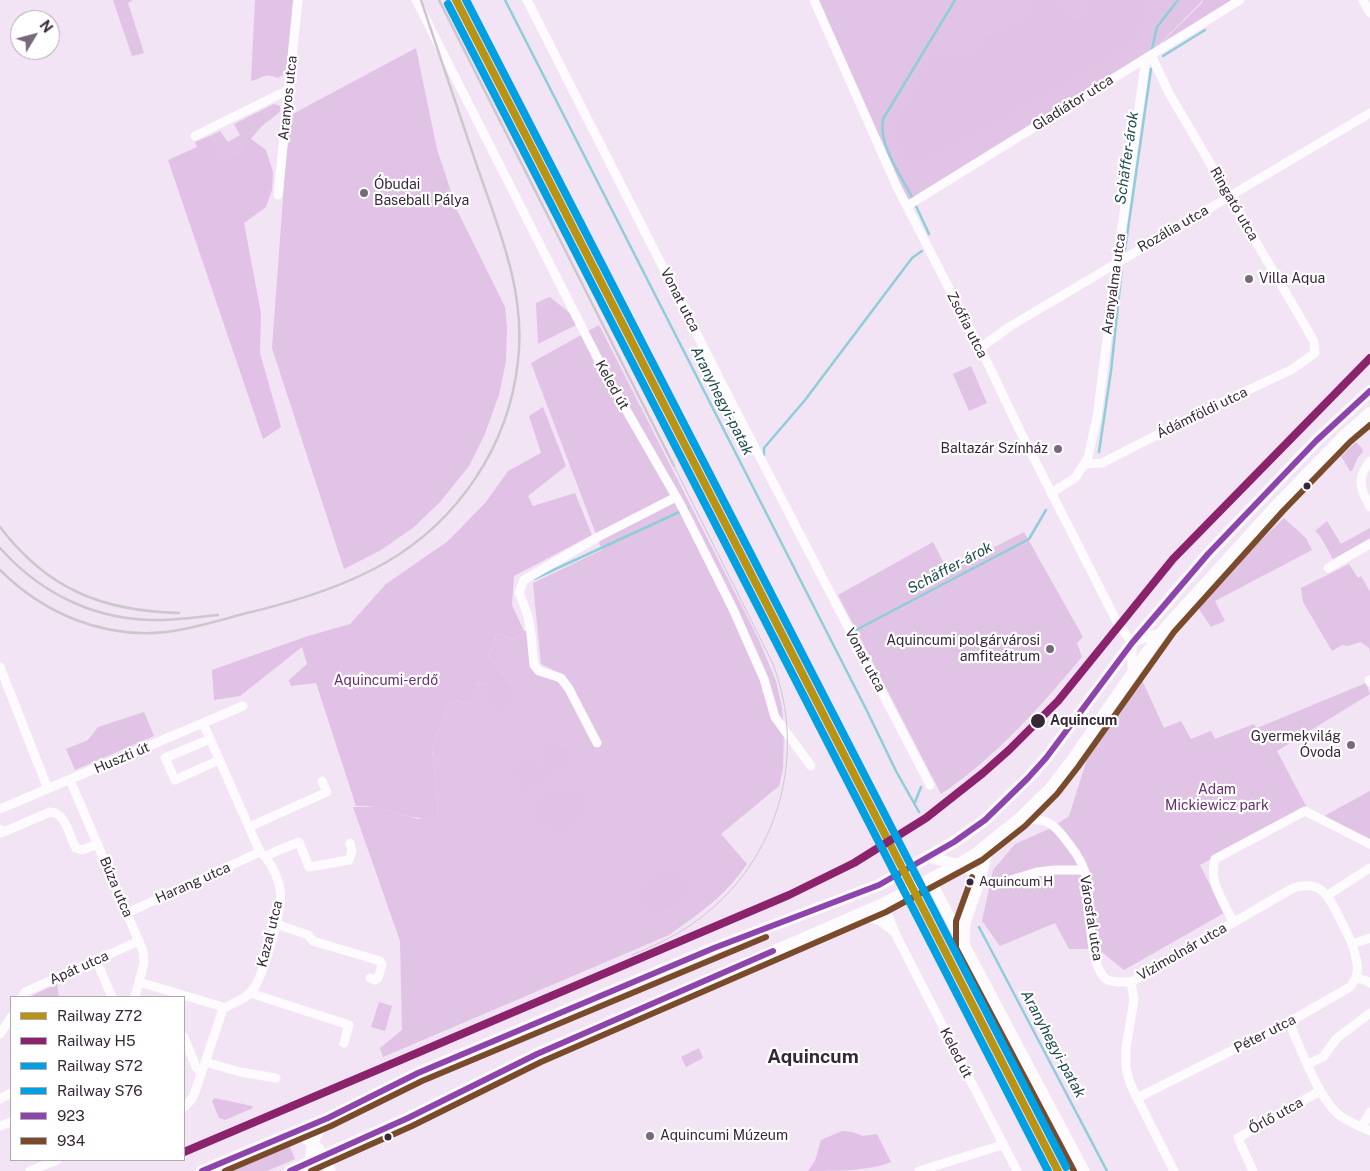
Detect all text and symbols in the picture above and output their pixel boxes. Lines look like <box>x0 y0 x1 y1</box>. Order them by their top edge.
north arrow <box>10 10 60 60</box>
text: N <box>36 17 56 36</box>
street label: Aranyos utca <box>275 55 301 141</box>
street label: Gladiátor utca <box>1029 71 1117 135</box>
water label: Schäffer-árok <box>1112 110 1142 206</box>
street label: Ringató utca <box>1206 164 1262 244</box>
place label: Óbudai Baseball Pálya <box>374 177 469 210</box>
marker: Óbudai Baseball Pálya <box>358 187 370 199</box>
street label: Rozália utca <box>1135 202 1211 256</box>
street label: Aranyalma utca <box>1099 232 1129 336</box>
street label: Vonat utca <box>657 265 703 335</box>
place label: Villa Aqua <box>1259 271 1325 287</box>
marker: Villa Aqua <box>1243 273 1255 285</box>
street label: Zsófia utca <box>943 289 991 361</box>
water label: Aranyhegyi-patak <box>687 344 757 458</box>
street label: Keled út <box>592 357 632 413</box>
street label: Ádámföldi utca <box>1154 384 1250 442</box>
place label: Baltazár Színház <box>941 441 1048 457</box>
marker: Baltazár Színház <box>1052 443 1064 455</box>
unlabelled marker <box>1302 481 1312 491</box>
water label: Schäffer-árok <box>904 538 996 598</box>
street label: Vonat utca <box>841 625 889 695</box>
place label: Aquincumi polgárvárosi amfiteátrum <box>886 633 1040 666</box>
marker: Aquincumi polgárvárosi amfiteátrum <box>1044 643 1056 655</box>
park label: Aquincumi-erdő <box>334 673 438 689</box>
marker: Aquincum <box>1029 712 1047 730</box>
place label: Aquincum <box>1050 713 1117 729</box>
place label: Gyermekvilág Óvoda <box>1251 729 1341 762</box>
street label: Huszti út <box>92 739 152 777</box>
marker: Gyermekvilág Óvoda <box>1345 739 1357 751</box>
park label: Adam Mickiewicz park <box>1165 782 1269 814</box>
street label: Búza utca <box>96 854 136 920</box>
street label: Harang utca <box>153 859 233 907</box>
place label: Aquincum H <box>979 874 1053 890</box>
street label: Városfal utca <box>1076 874 1106 962</box>
marker: Aquincum H <box>965 877 975 887</box>
street label: Kazal utca <box>254 899 286 969</box>
street label: Vízimolnár utca <box>1134 920 1230 984</box>
street label: Apát utca <box>47 947 111 989</box>
water label: Aranyhegyi-patak <box>1017 987 1089 1101</box>
legend <box>10 996 185 1161</box>
text: Railway Z72 <box>57 1007 142 1024</box>
street label: Péter utca <box>1231 1011 1299 1057</box>
street label: Keled út <box>936 1025 976 1081</box>
text: Railway H5 <box>57 1032 136 1049</box>
district label: Aquincum <box>767 1046 859 1068</box>
text: Railway S72 <box>57 1057 143 1074</box>
text: Railway S76 <box>57 1082 143 1099</box>
street label: Őrlő utca <box>1246 1094 1306 1138</box>
text: 923 <box>57 1107 85 1124</box>
place label: Aquincumi Múzeum <box>660 1128 788 1144</box>
marker: Aquincumi Múzeum <box>644 1130 656 1142</box>
text: 934 <box>57 1132 85 1149</box>
unlabelled marker <box>383 1132 393 1142</box>

